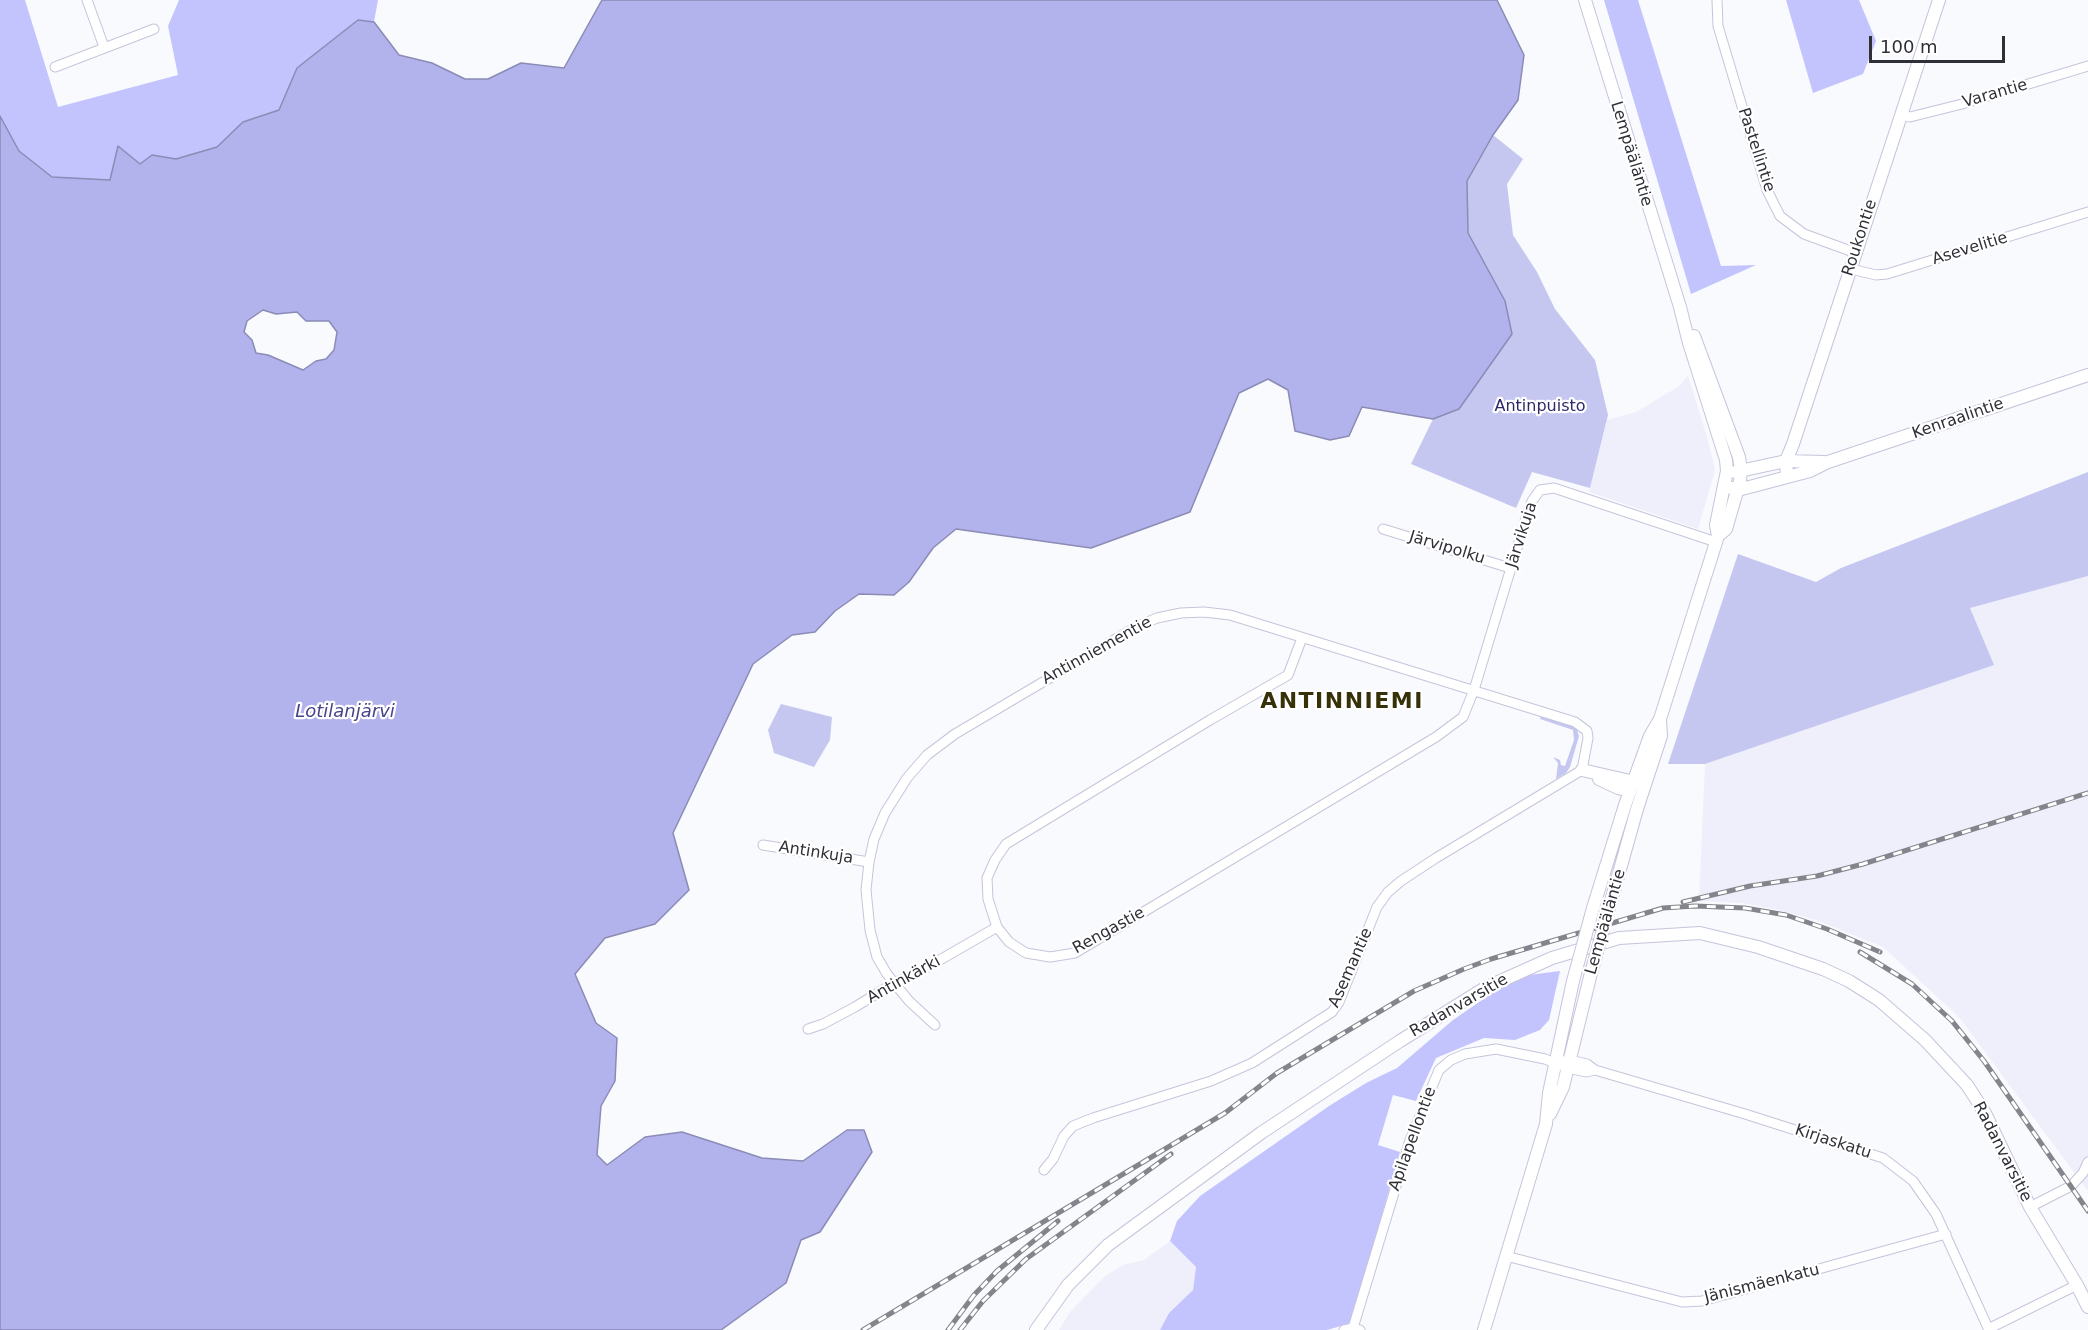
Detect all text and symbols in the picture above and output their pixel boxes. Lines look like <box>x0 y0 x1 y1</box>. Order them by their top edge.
scale bar <box>1872 24 2008 62</box>
text: 100 m <box>1880 36 1938 57</box>
street label: Varantie <box>1960 76 2030 112</box>
street label: Lempääläntie <box>1606 99 1656 209</box>
street label: Pastellintie <box>1733 106 1779 194</box>
street label: Roukontie <box>1839 197 1881 279</box>
street label: Asevelitie <box>1930 228 2010 270</box>
street label: Kenraalintie <box>1910 394 2006 444</box>
park label: Antinpuisto <box>1494 397 1586 417</box>
street label: Järvikuja <box>1502 500 1542 570</box>
street label: Järvipolku <box>1407 527 1487 569</box>
street label: Antinniementie <box>1039 613 1155 689</box>
district label: ANTINNIEMI <box>1260 689 1424 715</box>
water label: Lotilanjärvi <box>295 701 395 723</box>
street label: Antinkuja <box>777 838 855 868</box>
street label: Lempääläntie <box>1582 867 1630 977</box>
street label: Rengastie <box>1070 903 1148 959</box>
street label: Asemantie <box>1325 925 1377 1011</box>
street label: Antinkärki <box>864 952 944 1008</box>
street label: Radanvarsitie <box>1407 970 1511 1042</box>
street label: Apilapellontie <box>1385 1084 1441 1194</box>
street label: Radanvarsitie <box>1969 1099 2035 1205</box>
street label: Kirjaskatu <box>1792 1121 1874 1163</box>
street label: Jänismäenkatu <box>1702 1260 1822 1308</box>

